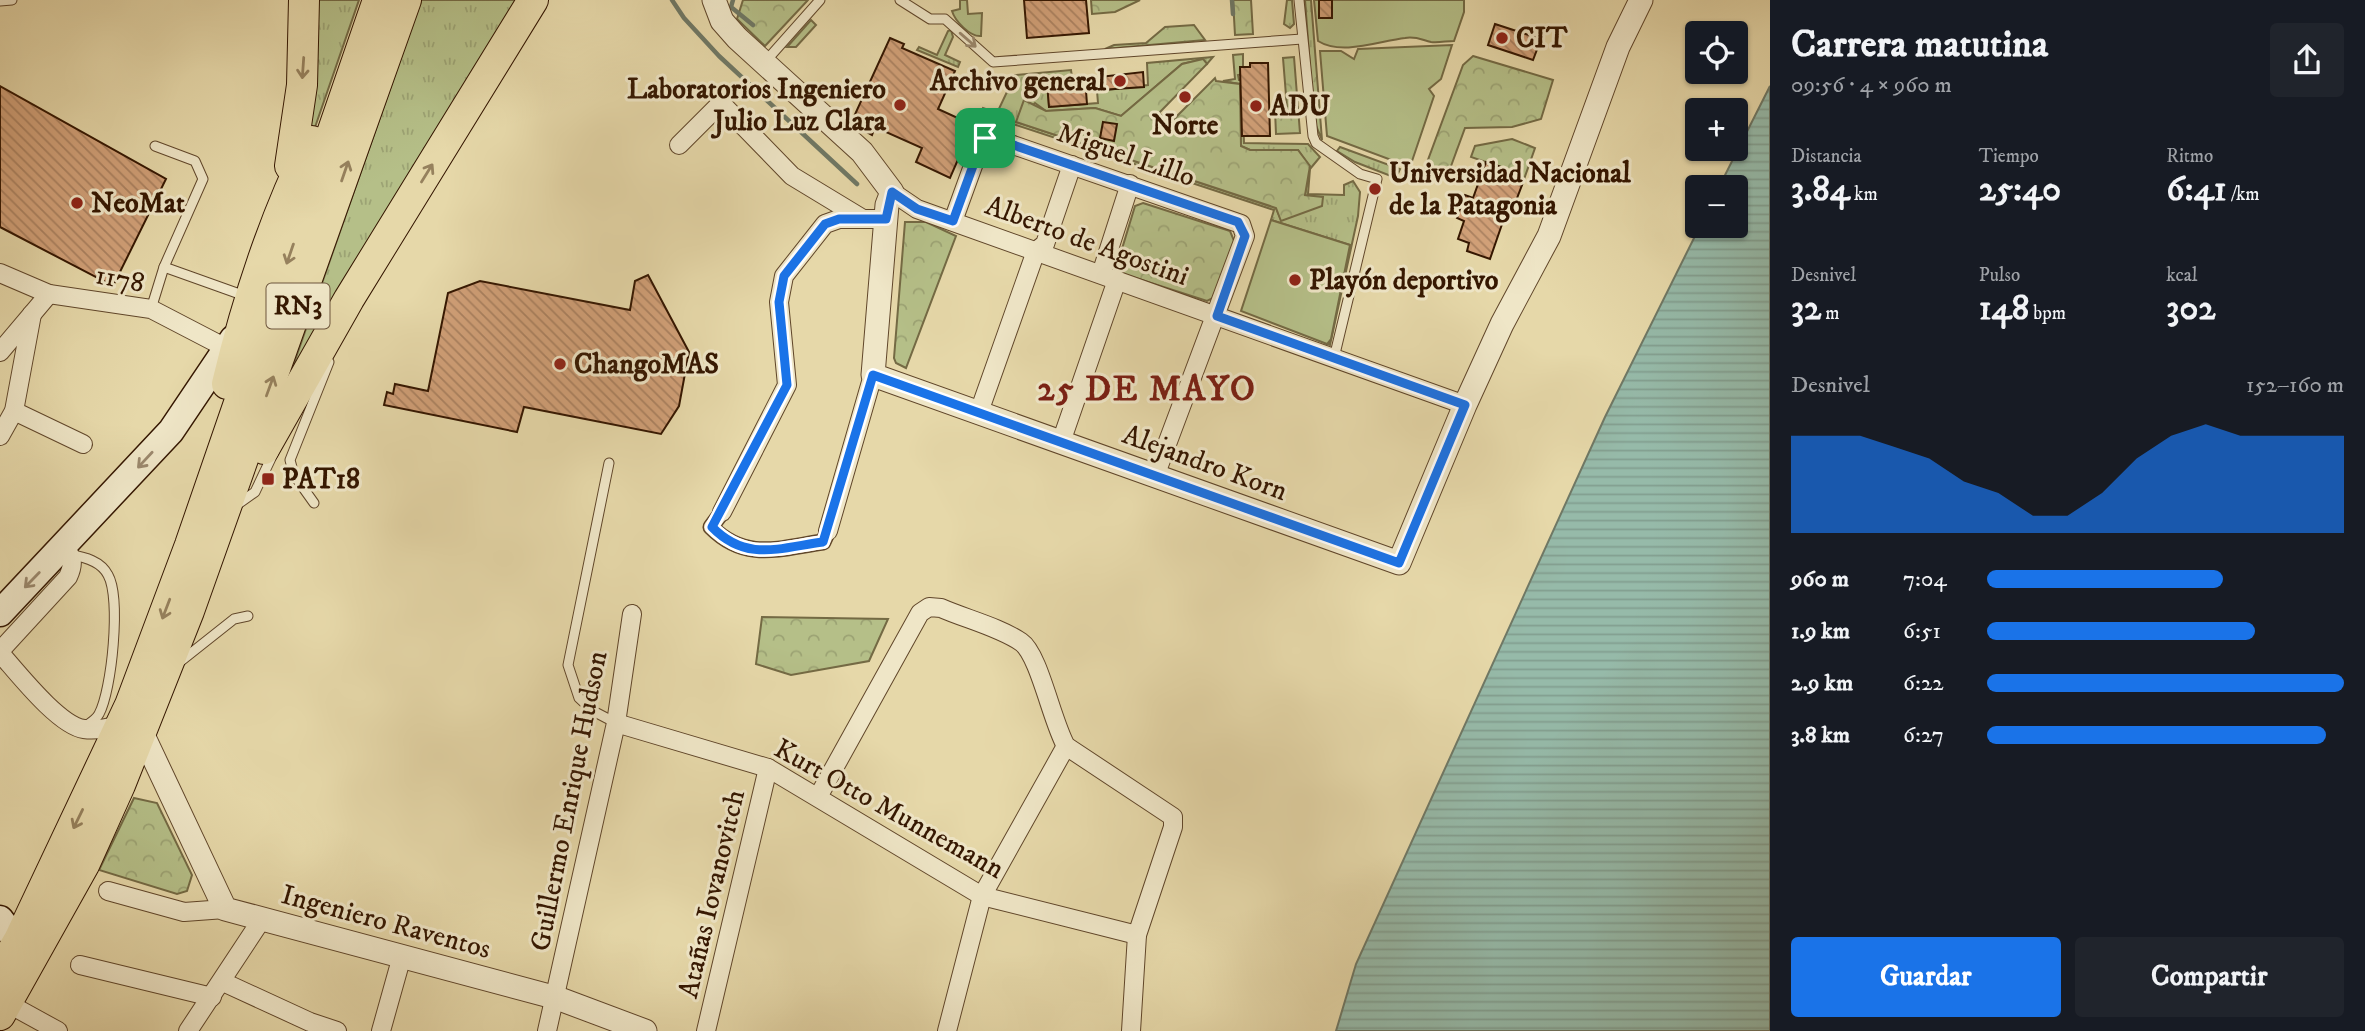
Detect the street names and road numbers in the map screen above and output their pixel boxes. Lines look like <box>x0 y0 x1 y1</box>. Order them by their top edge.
street label: Miguel Lillo <box>1052 115 1200 195</box>
street label: Alberto de Agostini <box>980 188 1194 294</box>
street label: 1178 <box>93 257 147 301</box>
road number: RN3 <box>266 284 330 328</box>
street label: Alejandro Korn <box>1118 417 1293 509</box>
street label: Guillermo Enrique Hudson <box>523 648 615 954</box>
street label: Kurt Otto Munnemann <box>768 731 1010 887</box>
street label: Atañas Iovanovitch <box>671 786 753 1002</box>
street label: Ingeniero Raventos <box>277 877 495 967</box>

